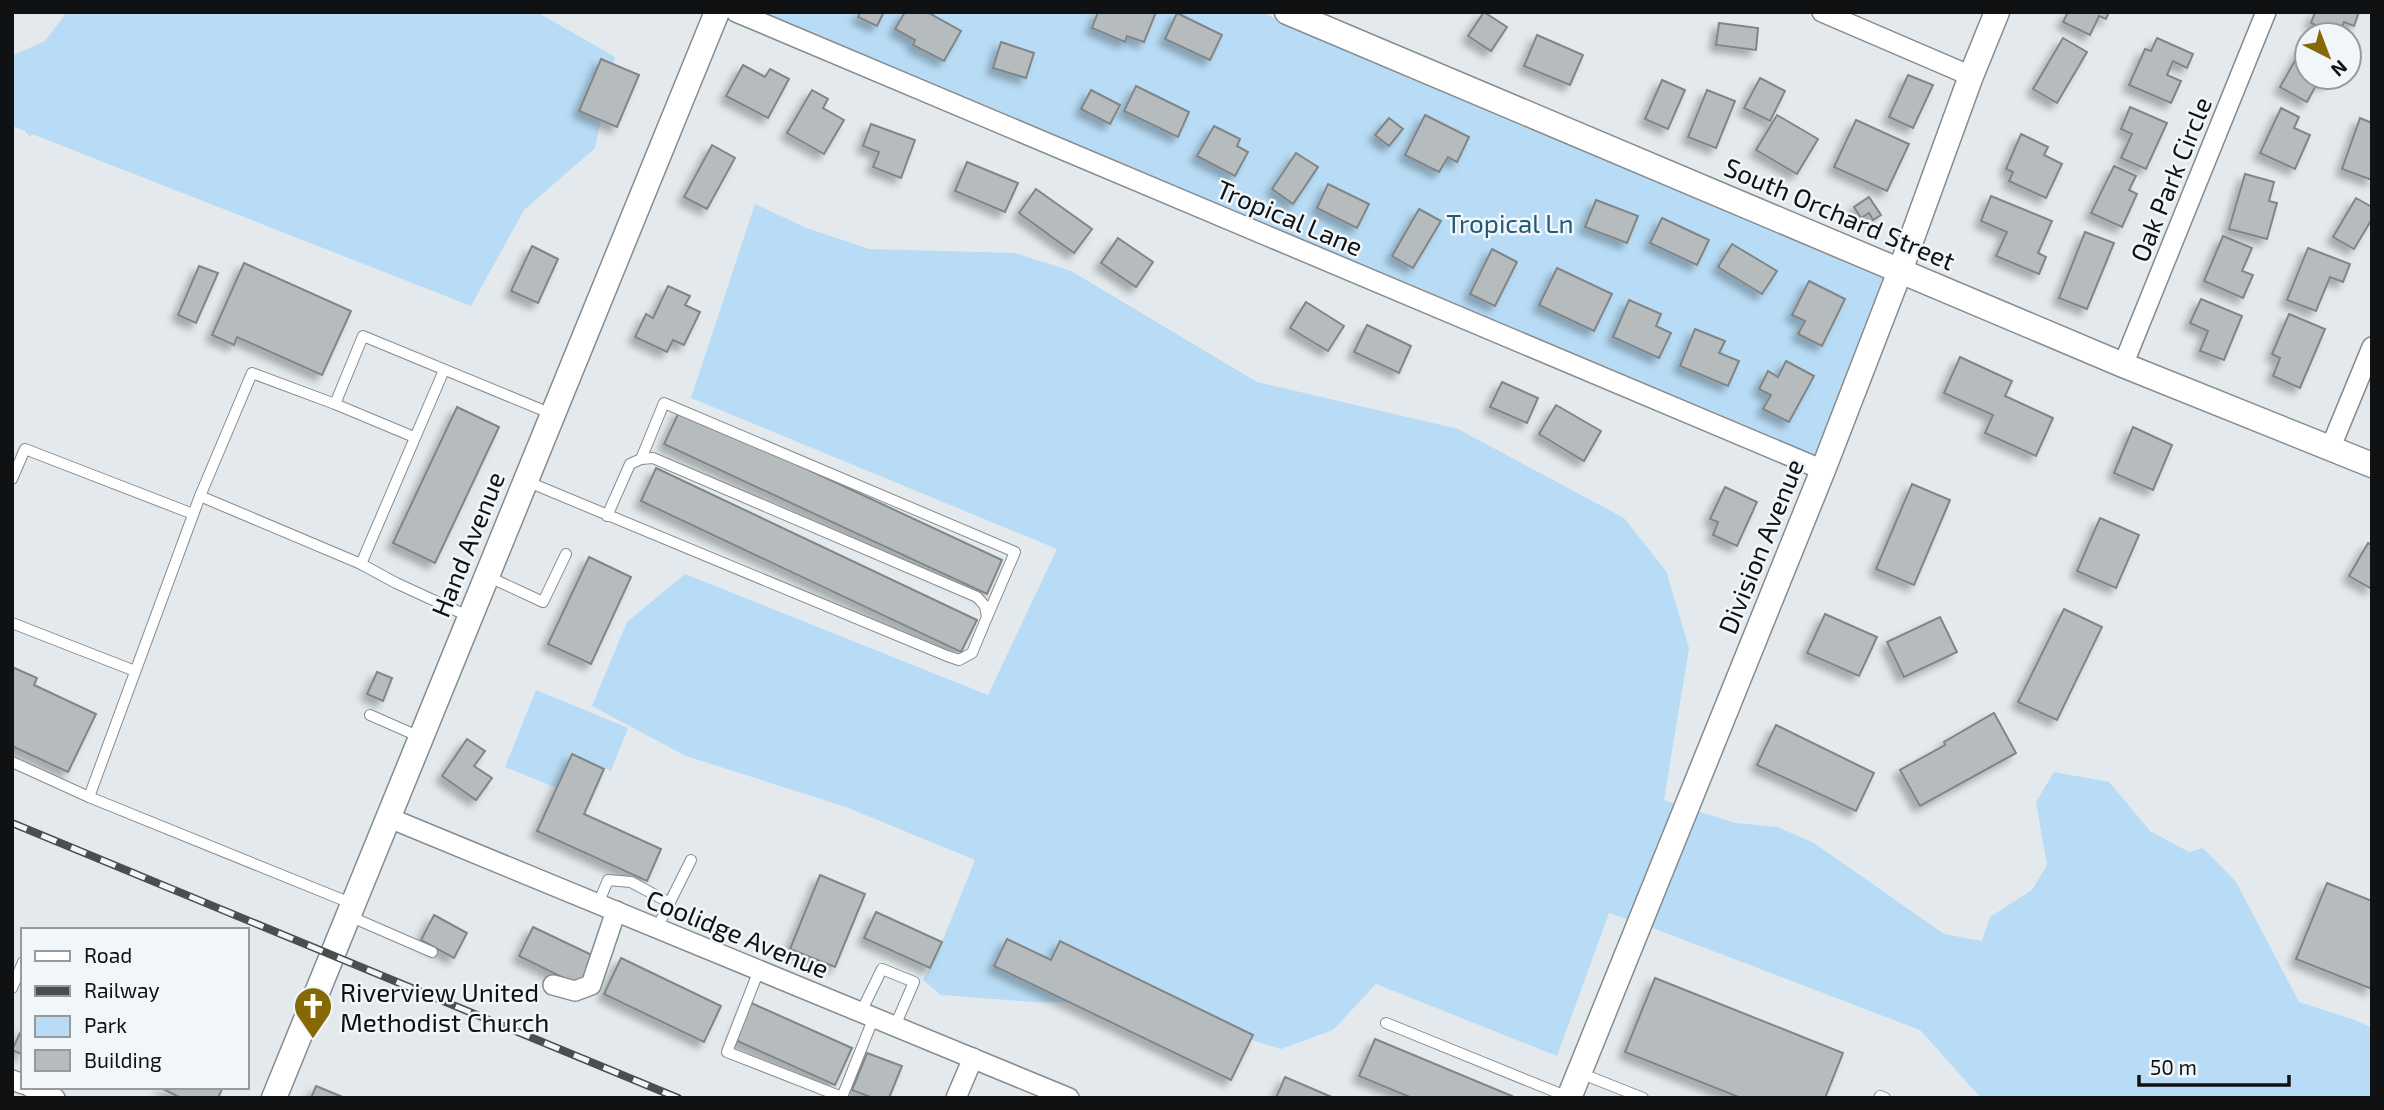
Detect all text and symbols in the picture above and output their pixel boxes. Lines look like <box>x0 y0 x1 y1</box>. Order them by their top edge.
north arrow <box>2293 21 2363 91</box>
text: N <box>2327 56 2353 82</box>
street label: Oak Park Circle <box>2123 92 2217 266</box>
street label: South Orchard Street <box>1720 150 1960 276</box>
street label: Tropical Lane <box>1212 172 1368 262</box>
park label: Tropical Ln <box>1446 207 1574 238</box>
street label: Division Avenue <box>1711 454 1809 638</box>
street label: Hand Avenue <box>424 467 510 621</box>
street label: Coolidge Avenue <box>642 882 834 984</box>
legend <box>21 928 248 1089</box>
text: Road <box>84 942 132 967</box>
place label: Riverview United Methodist Church <box>340 976 549 1037</box>
text: Railway <box>84 977 160 1002</box>
church icon: Riverview United Methodist Church <box>292 985 334 1040</box>
text: Park <box>84 1012 127 1037</box>
scale bar <box>2139 1044 2290 1088</box>
text: Building <box>84 1047 162 1072</box>
text: 50 m <box>2150 1054 2197 1079</box>

